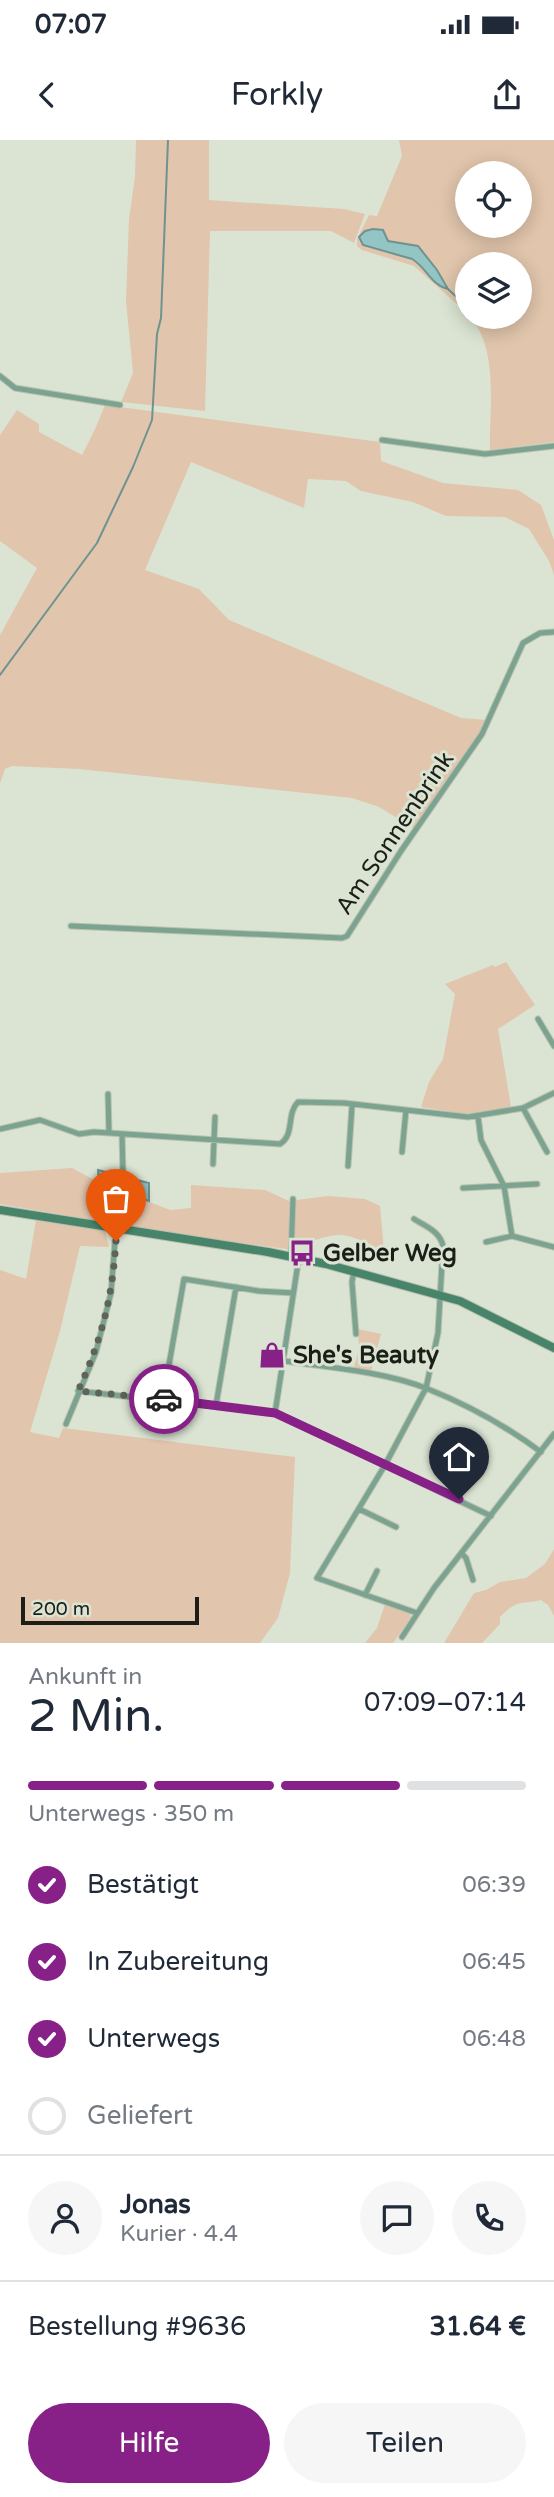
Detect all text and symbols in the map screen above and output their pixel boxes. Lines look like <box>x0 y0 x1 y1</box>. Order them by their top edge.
text: 07:07 <box>35 9 107 40</box>
icon: back <box>28 76 66 114</box>
text: Forkly <box>231 76 323 114</box>
icon: share <box>488 76 526 114</box>
map controls <box>455 161 532 329</box>
button: locate <box>455 161 532 238</box>
button: layers <box>455 252 532 329</box>
street label: Am Sonnenbrink <box>330 746 460 920</box>
pin <box>86 1169 146 1241</box>
icon: bag <box>97 1180 135 1218</box>
bus stop icon: Gelber Weg <box>287 1238 317 1268</box>
place label: Gelber Weg <box>323 1239 457 1268</box>
shop icon: She's Beauty <box>257 1340 287 1370</box>
place label: She's Beauty <box>293 1341 439 1370</box>
courier <box>129 1364 199 1434</box>
icon: car <box>145 1380 183 1418</box>
pin <box>429 1427 489 1499</box>
icon: home <box>440 1438 478 1476</box>
scale bar <box>21 1594 200 1626</box>
text: 200 m <box>32 1598 90 1620</box>
text: Ankunft in <box>28 1663 142 1691</box>
text: 07:09–07:14 <box>364 1687 526 1718</box>
text: 2 Min. <box>28 1689 164 1744</box>
text: Unterwegs · 350 m <box>28 1800 234 1828</box>
icon: check <box>28 1866 66 1904</box>
text: Bestätigt <box>87 1869 199 1900</box>
text: 06:39 <box>462 1871 526 1899</box>
icon: check <box>28 1943 66 1981</box>
text: In Zubereitung <box>87 1946 269 1977</box>
text: 06:45 <box>462 1948 526 1976</box>
icon: check <box>28 2020 66 2058</box>
text: Unterwegs <box>87 2023 220 2054</box>
text: 06:48 <box>462 2025 526 2053</box>
text: Geliefert <box>87 2100 193 2131</box>
button: person <box>28 2181 102 2255</box>
button: chat <box>360 2181 434 2255</box>
button: phone <box>452 2181 526 2255</box>
text: Jonas <box>120 2189 191 2220</box>
text: Kurier · 4.4 <box>120 2220 238 2248</box>
text: Bestellung #9636 <box>28 2311 246 2342</box>
text: 31.64 € <box>429 2311 526 2342</box>
button: Hilfe <box>28 2403 270 2483</box>
button: Teilen <box>284 2403 526 2483</box>

